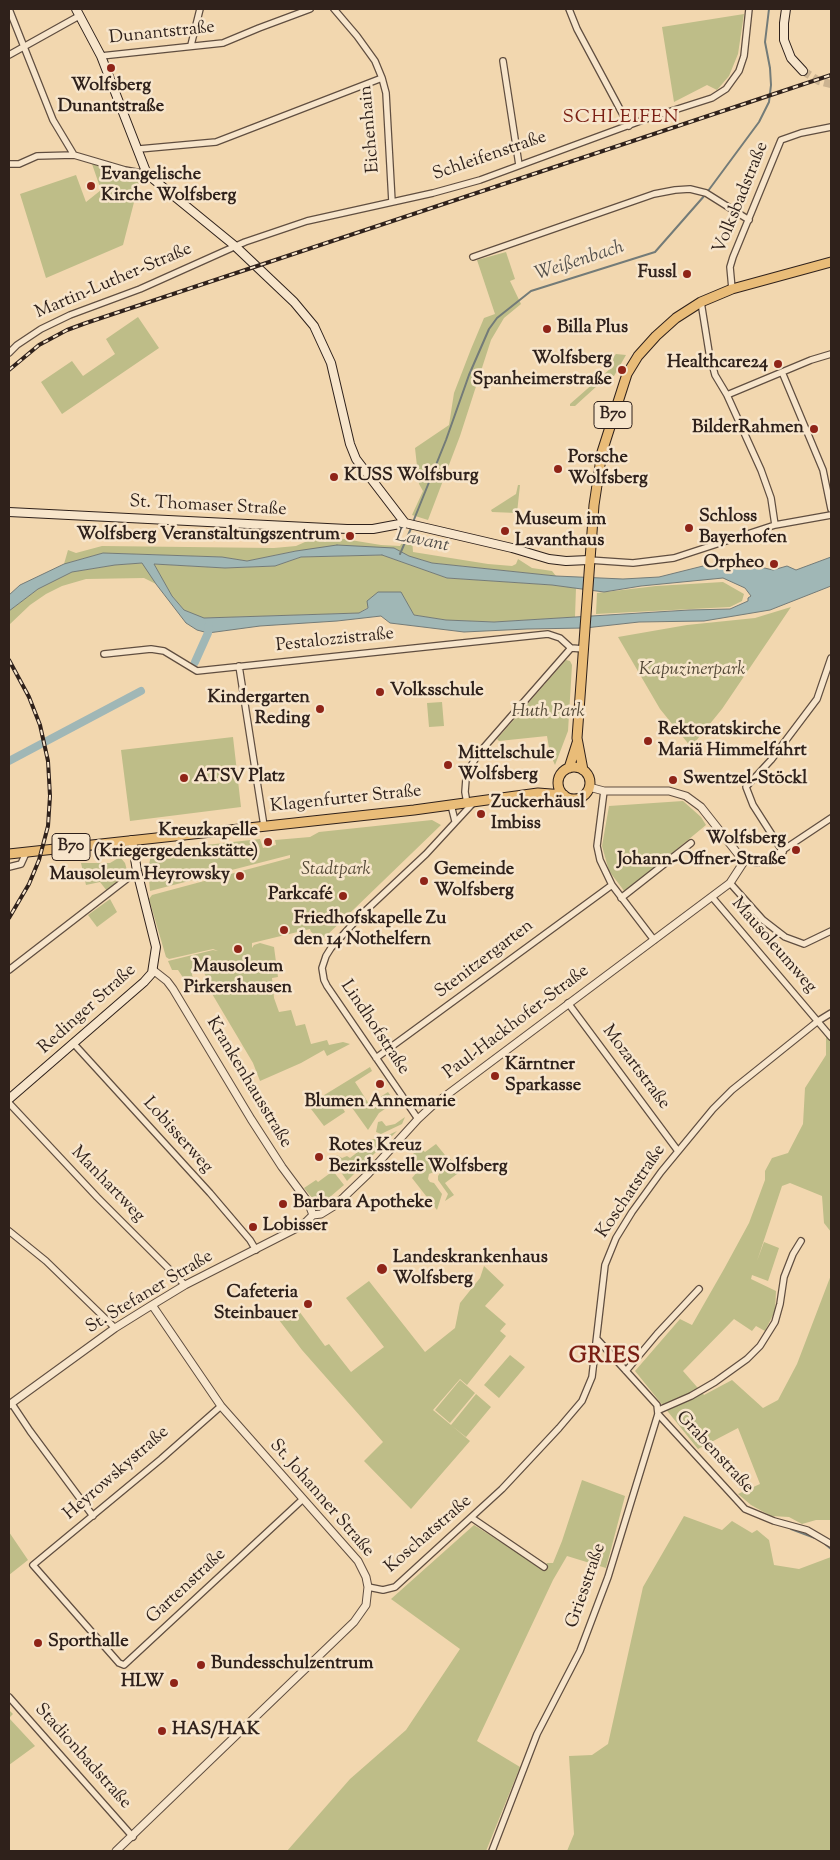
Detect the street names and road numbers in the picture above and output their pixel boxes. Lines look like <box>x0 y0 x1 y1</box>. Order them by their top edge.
street label: Dunantstraße <box>108 18 216 50</box>
street label: Eichenhain <box>356 84 386 174</box>
street label: Schleifenstraße <box>430 127 550 187</box>
street label: Volksbadstraße <box>710 139 774 257</box>
street label: Martin-Luther-Straße <box>32 239 196 325</box>
road number: B70 <box>594 402 632 428</box>
street label: St. Thomaser Straße <box>129 492 287 522</box>
street label: Pestalozzistraße <box>275 624 395 658</box>
street label: Klagenfurter Straße <box>269 781 423 819</box>
road number: B70 <box>52 834 90 860</box>
street label: Mausoleumweg <box>726 894 820 998</box>
street label: Stenitzergarten <box>431 916 539 1004</box>
street label: Redinger Straße <box>35 960 141 1060</box>
street label: Paul-Hackhofer-Straße <box>440 961 594 1085</box>
street label: Lindhofstraße <box>335 977 413 1079</box>
street label: Krankenhausstraße <box>200 1014 296 1152</box>
street label: Mozartstraße <box>596 1022 674 1114</box>
street label: Lobisserweg <box>137 1094 217 1178</box>
street label: Koschatstraße <box>593 1141 671 1243</box>
street label: Manhartweg <box>66 1143 148 1227</box>
street label: St. Stefaner Straße <box>83 1247 217 1339</box>
street label: Grabenstraße <box>670 1407 758 1499</box>
street label: Heyrowskystraße <box>60 1422 174 1526</box>
street label: St. Johanner Straße <box>264 1436 378 1562</box>
street label: Koschatstraße <box>381 1491 477 1579</box>
street label: Griesstraße <box>562 1541 612 1631</box>
street label: Gartenstraße <box>143 1545 231 1629</box>
street label: Stadionbadstraße <box>29 1700 135 1814</box>

